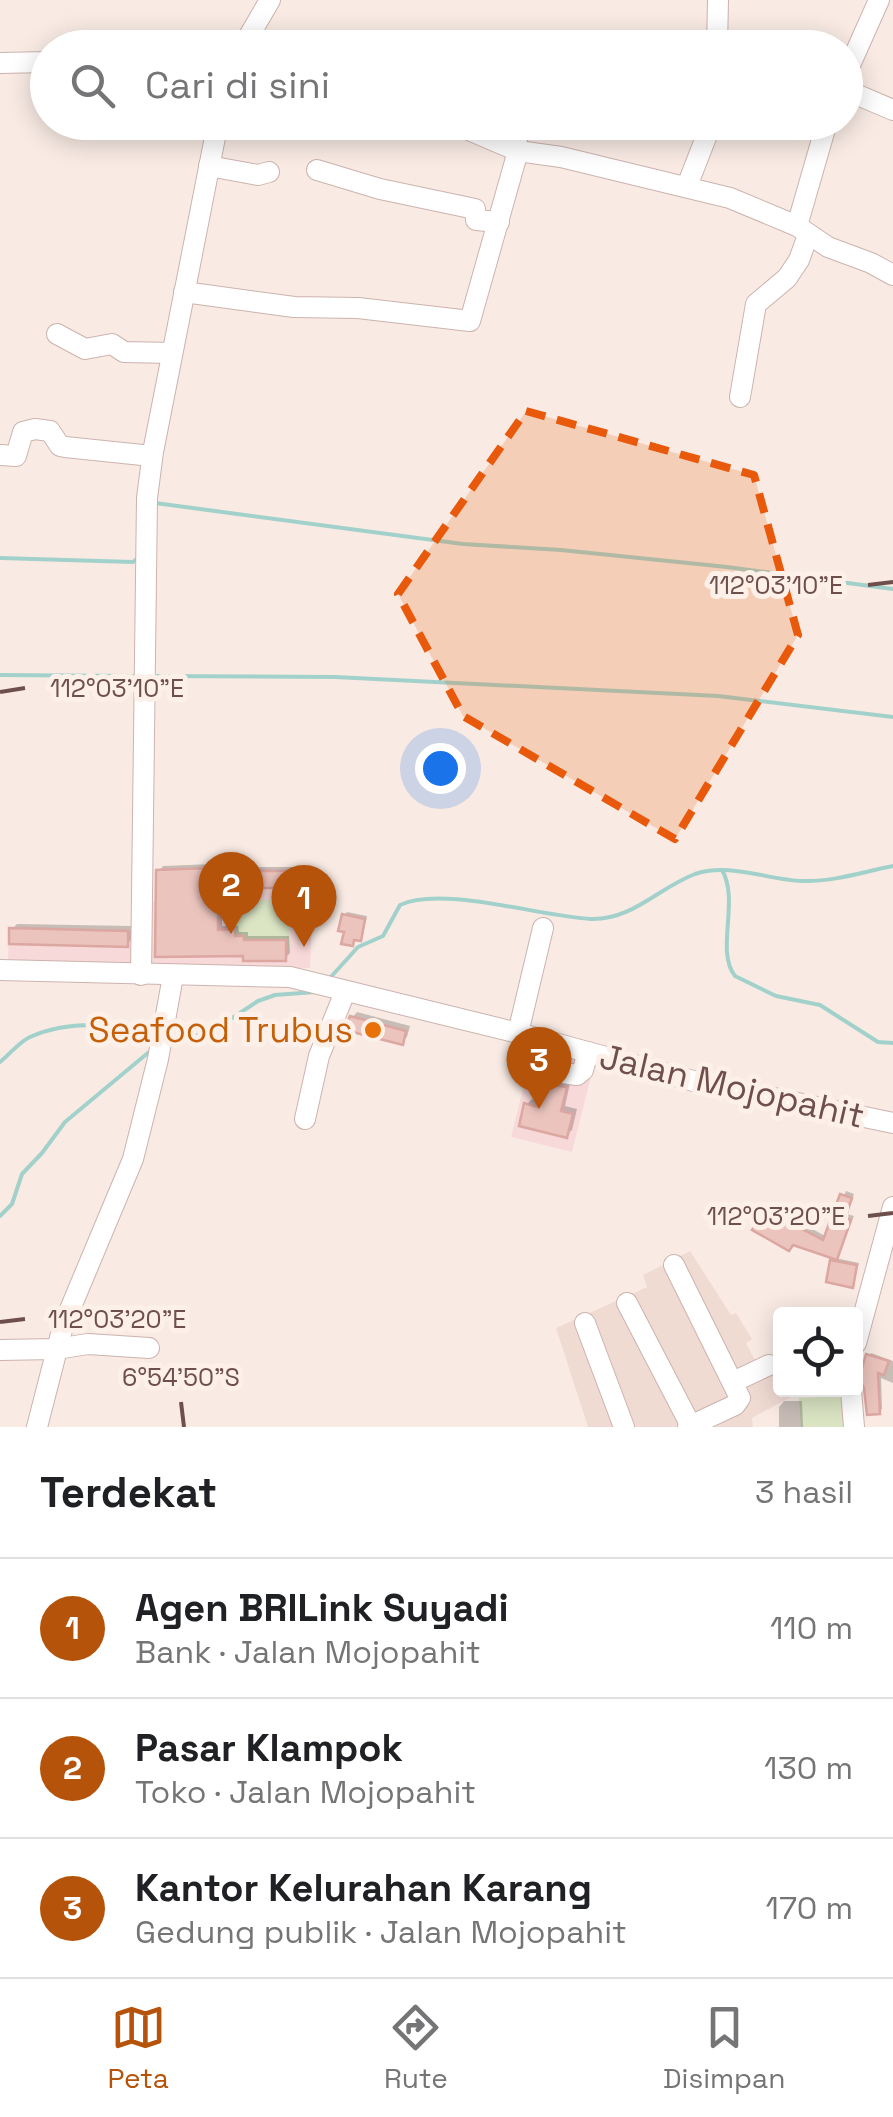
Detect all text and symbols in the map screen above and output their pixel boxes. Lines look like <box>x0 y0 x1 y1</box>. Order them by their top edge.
search box <box>30 30 863 140</box>
icon: search <box>65 58 120 113</box>
text: Cari di sini <box>145 61 330 109</box>
text: 112°03'10"E <box>709 569 843 601</box>
text: 112°03'10"E <box>50 672 184 704</box>
your location <box>415 743 466 794</box>
pin: 2 <box>198 852 264 934</box>
pin: 1 <box>272 864 336 947</box>
place label: Seafood Trubus <box>88 1008 353 1052</box>
marker: Seafood Trubus <box>362 1019 384 1041</box>
pin: 3 <box>506 1026 572 1109</box>
street label: Jalan Mojopahit <box>595 1034 869 1138</box>
text: 112°03'20"E <box>707 1200 845 1232</box>
text: 112°03'20"E <box>48 1303 186 1335</box>
map controls <box>773 1307 863 1397</box>
button: locate <box>773 1307 863 1397</box>
text: 6°54'50"S <box>122 1361 240 1393</box>
text: Terdekat <box>40 1466 217 1519</box>
text: 3 hasil <box>755 1472 853 1512</box>
text: Agen BRILink Suyadi <box>135 1584 509 1632</box>
text: 1 <box>65 1608 80 1648</box>
text: 110 m <box>770 1608 853 1648</box>
text: Bank · Jalan Mojopahit <box>135 1632 481 1672</box>
text: Pasar Klampok <box>135 1724 403 1772</box>
text: 2 <box>63 1748 82 1788</box>
text: 130 m <box>764 1748 853 1788</box>
text: Toko · Jalan Mojopahit <box>135 1772 476 1812</box>
text: Kantor Kelurahan Karang <box>135 1864 592 1912</box>
text: 3 <box>63 1888 82 1928</box>
text: 170 m <box>766 1888 853 1928</box>
text: Gedung publik · Jalan Mojopahit <box>135 1912 627 1952</box>
tab: Peta <box>108 2000 169 2096</box>
tab: Rute <box>384 2000 448 2096</box>
tab: Disimpan <box>663 2000 785 2096</box>

